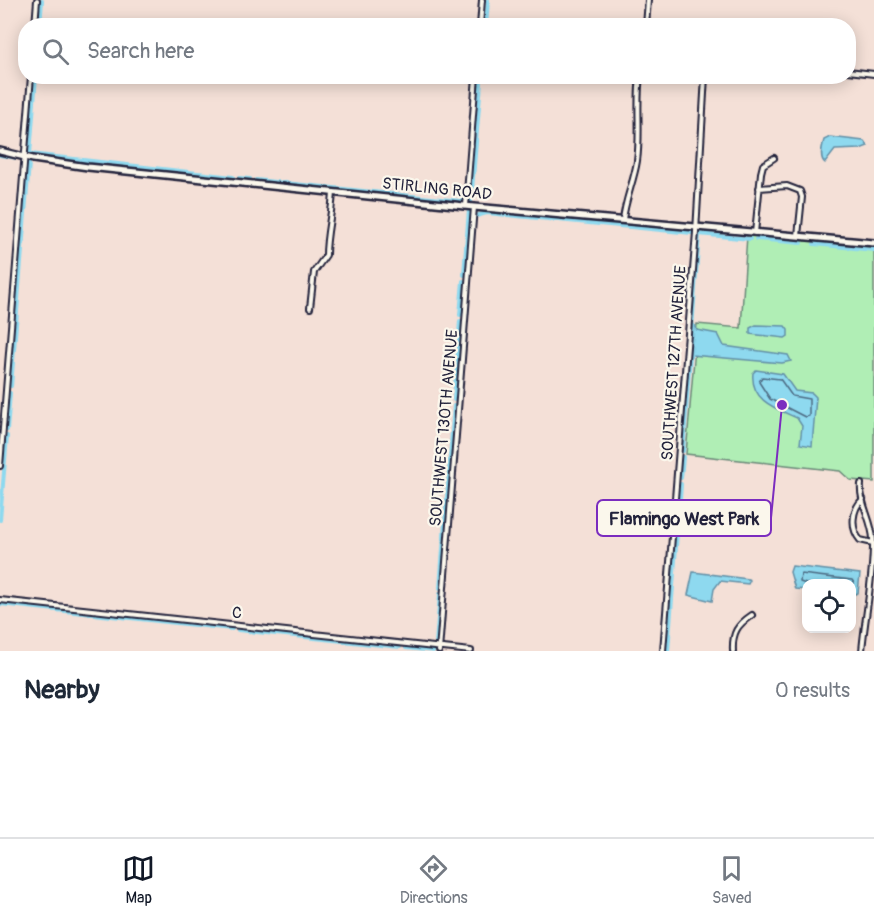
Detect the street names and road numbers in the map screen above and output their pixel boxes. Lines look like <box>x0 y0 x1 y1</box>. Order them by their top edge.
street label: STIRLING ROAD <box>381 173 493 205</box>
street label: SOUTHWEST 127TH AVENUE <box>657 265 691 461</box>
street label: SOUTHWEST 130TH AVENUE <box>425 329 463 527</box>
street label: C <box>231 603 243 623</box>

